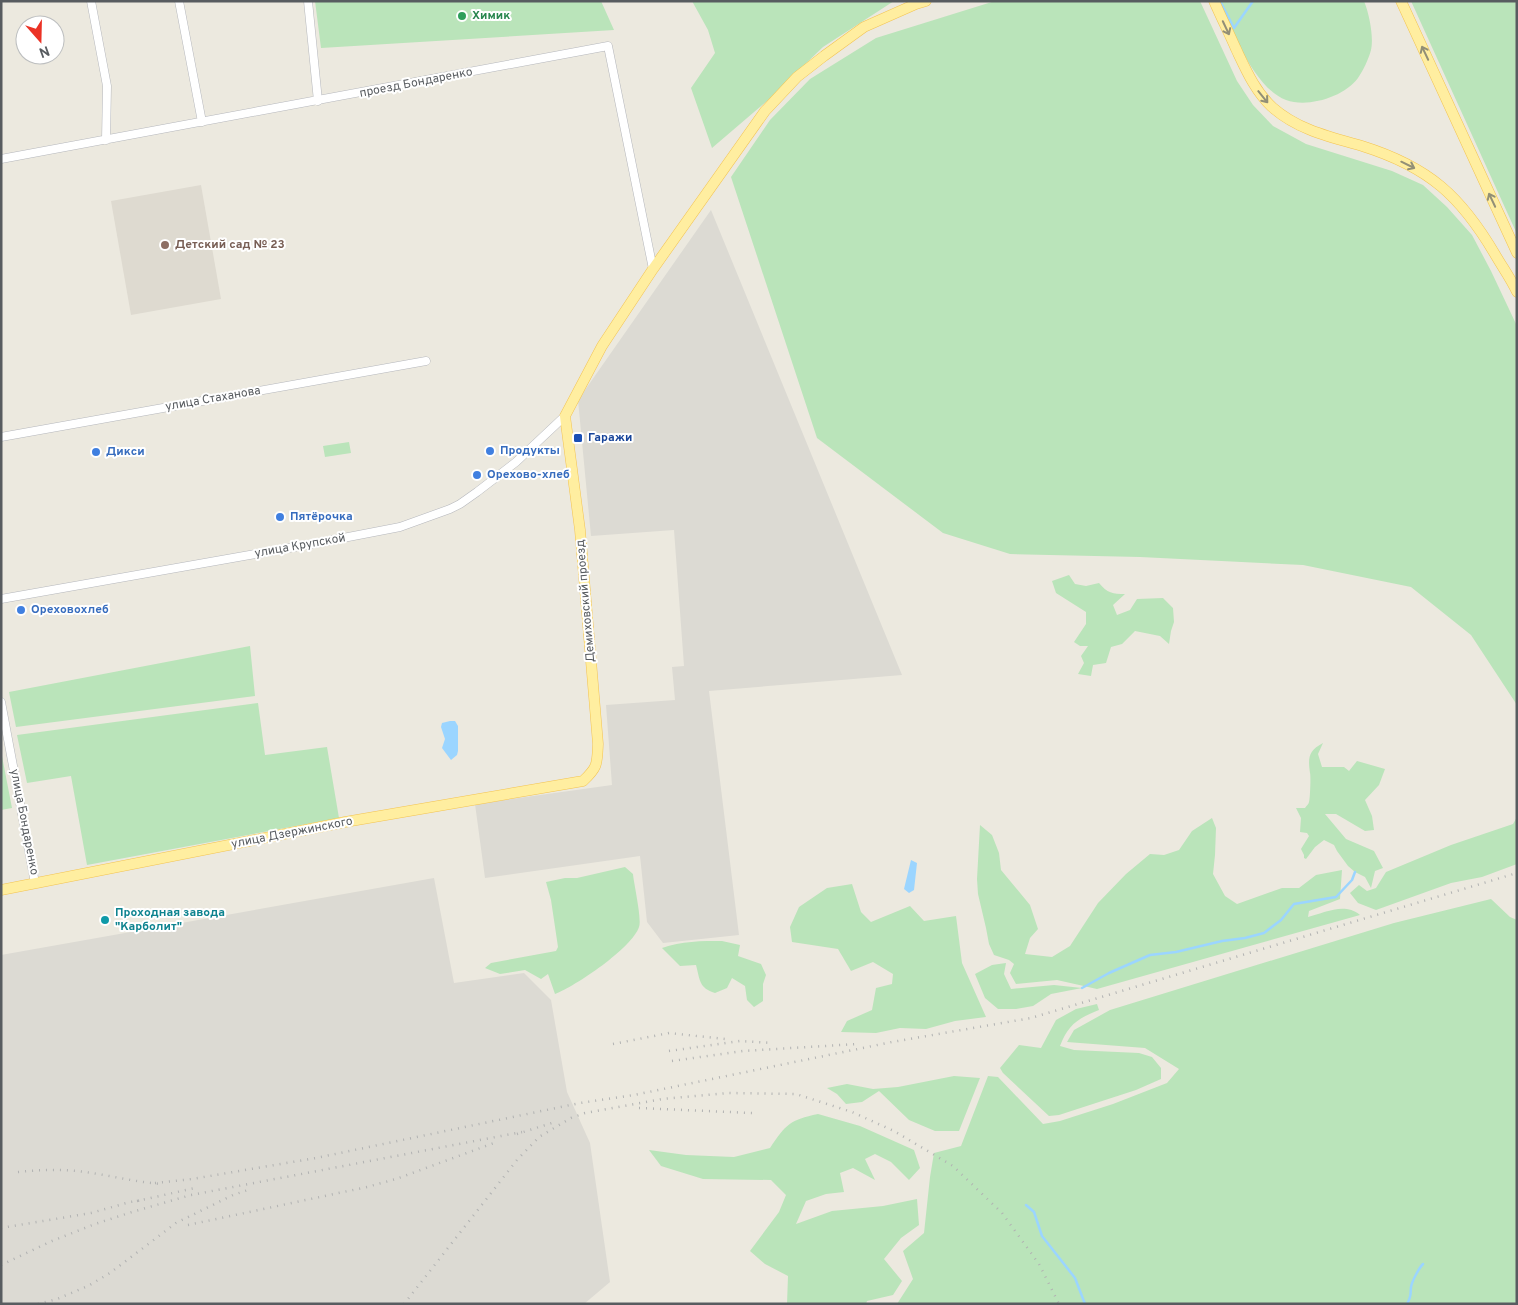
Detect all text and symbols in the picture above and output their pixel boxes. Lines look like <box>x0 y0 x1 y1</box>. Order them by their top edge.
place label: Химик <box>472 8 510 24</box>
marker: Химик <box>456 10 468 22</box>
north arrow <box>15 15 65 65</box>
one-way arrow <box>1222 20 1232 35</box>
text: N <box>36 41 52 61</box>
one-way arrow <box>1419 46 1429 61</box>
street label: проезд Бондаренко <box>358 64 474 102</box>
one-way arrow <box>1258 90 1269 103</box>
one-way arrow <box>1400 161 1415 170</box>
one-way arrow <box>1487 193 1497 208</box>
place label: Детский сад № 23 <box>175 237 285 253</box>
marker: Детский сад № 23 <box>159 239 171 251</box>
street label: улица Стаханова <box>164 383 262 415</box>
place label: Гаражи <box>588 430 632 446</box>
marker: Гаражи <box>572 432 584 444</box>
place label: Продукты <box>500 443 560 459</box>
place label: Дикси <box>106 444 145 460</box>
marker: Продукты <box>484 445 496 457</box>
marker: Дикси <box>90 446 102 458</box>
place label: Орехово-хлеб <box>487 467 570 483</box>
marker: Орехово-хлеб <box>471 469 483 481</box>
place label: Пятёрочка <box>290 509 353 525</box>
marker: Пятёрочка <box>274 511 286 523</box>
street label: улица Крупской <box>253 530 347 562</box>
street label: Демиховский проезд <box>573 539 599 663</box>
place label: Ореховохлеб <box>31 602 109 618</box>
marker: Ореховохлеб <box>15 604 27 616</box>
street label: улица Бондаренко <box>6 768 42 877</box>
street label: улица Дзержинского <box>230 813 354 853</box>
place label: Проходная завода "Карболит" <box>115 905 225 935</box>
marker: Проходная завода "Карболит" <box>99 914 111 926</box>

